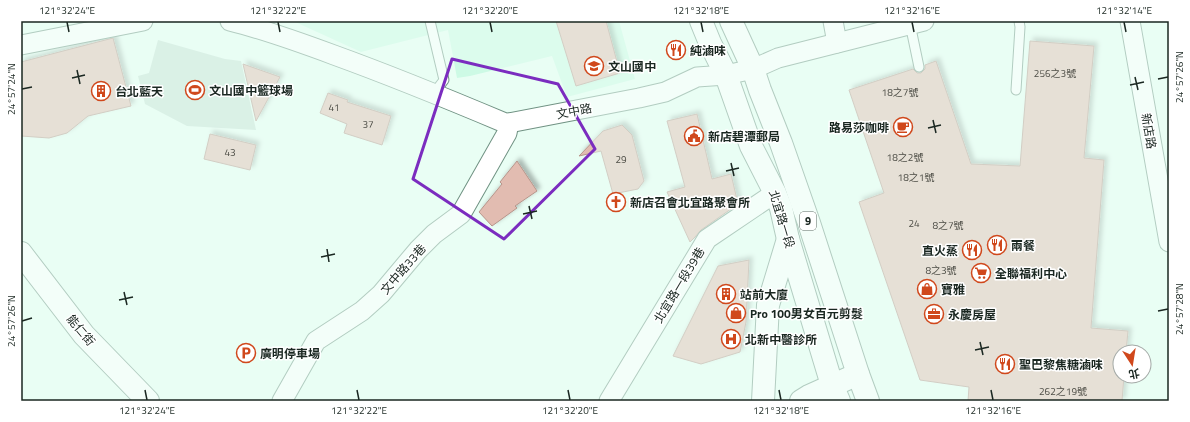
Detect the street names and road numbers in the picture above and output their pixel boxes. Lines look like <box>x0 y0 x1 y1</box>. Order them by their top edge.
street label: 文中路 <box>555 98 593 124</box>
street label: 新店路 <box>1137 112 1161 150</box>
street label: 北宜路一段 <box>764 188 800 250</box>
road number: 9 <box>800 212 816 230</box>
street label: 文中路33巷 <box>376 240 430 298</box>
street label: 北宜路一段39巷 <box>649 243 709 327</box>
street label: 能仁街 <box>62 310 100 350</box>

